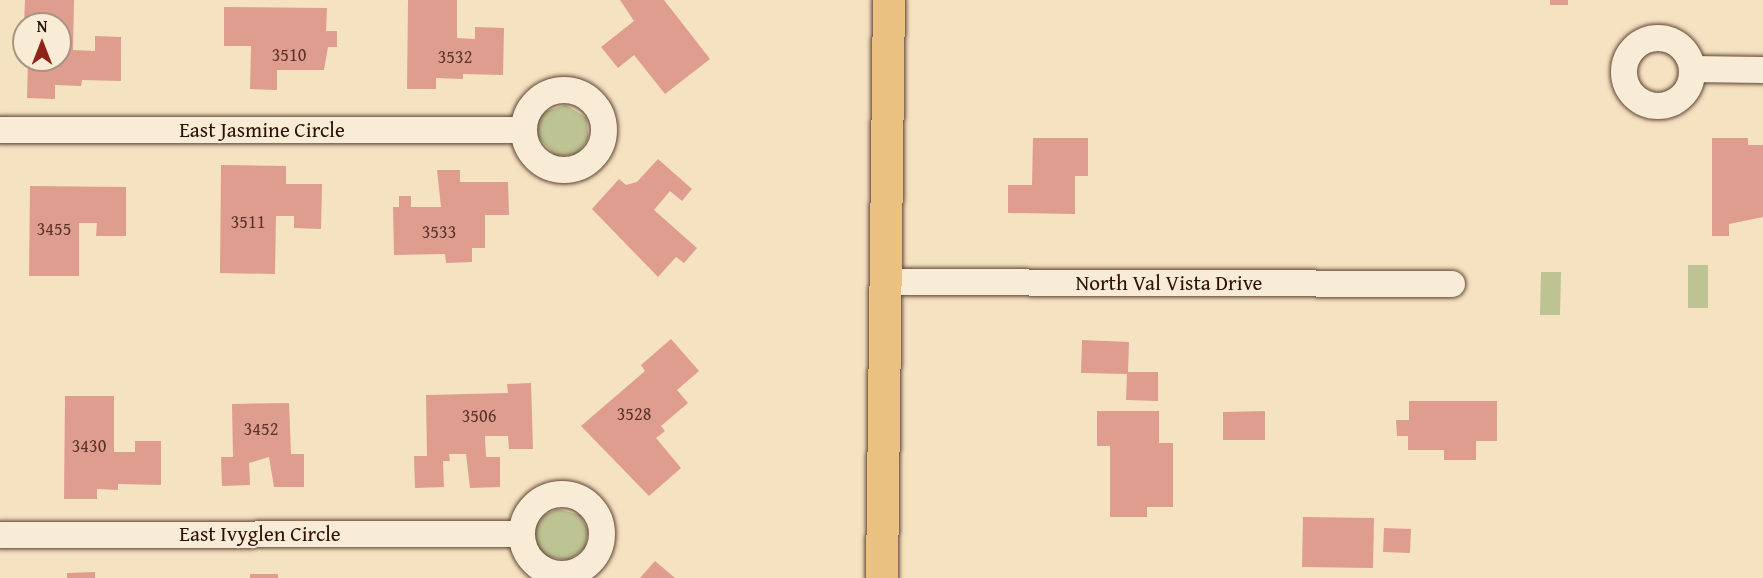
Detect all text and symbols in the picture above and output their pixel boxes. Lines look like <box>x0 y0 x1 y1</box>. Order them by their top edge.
north arrow <box>12 12 72 72</box>
text: N <box>37 14 47 38</box>
house number: 3510 <box>272 44 306 66</box>
house number: 3532 <box>438 46 472 68</box>
street label: East Jasmine Circle <box>179 117 345 143</box>
house number: 3511 <box>231 211 265 233</box>
house number: 3455 <box>37 218 71 240</box>
house number: 3533 <box>422 221 456 243</box>
street label: North Val Vista Drive <box>1076 270 1262 296</box>
house number: 3528 <box>617 403 651 425</box>
house number: 3506 <box>462 405 496 427</box>
house number: 3452 <box>244 418 278 440</box>
house number: 3430 <box>72 435 106 457</box>
street label: East Ivyglen Circle <box>179 521 341 547</box>

